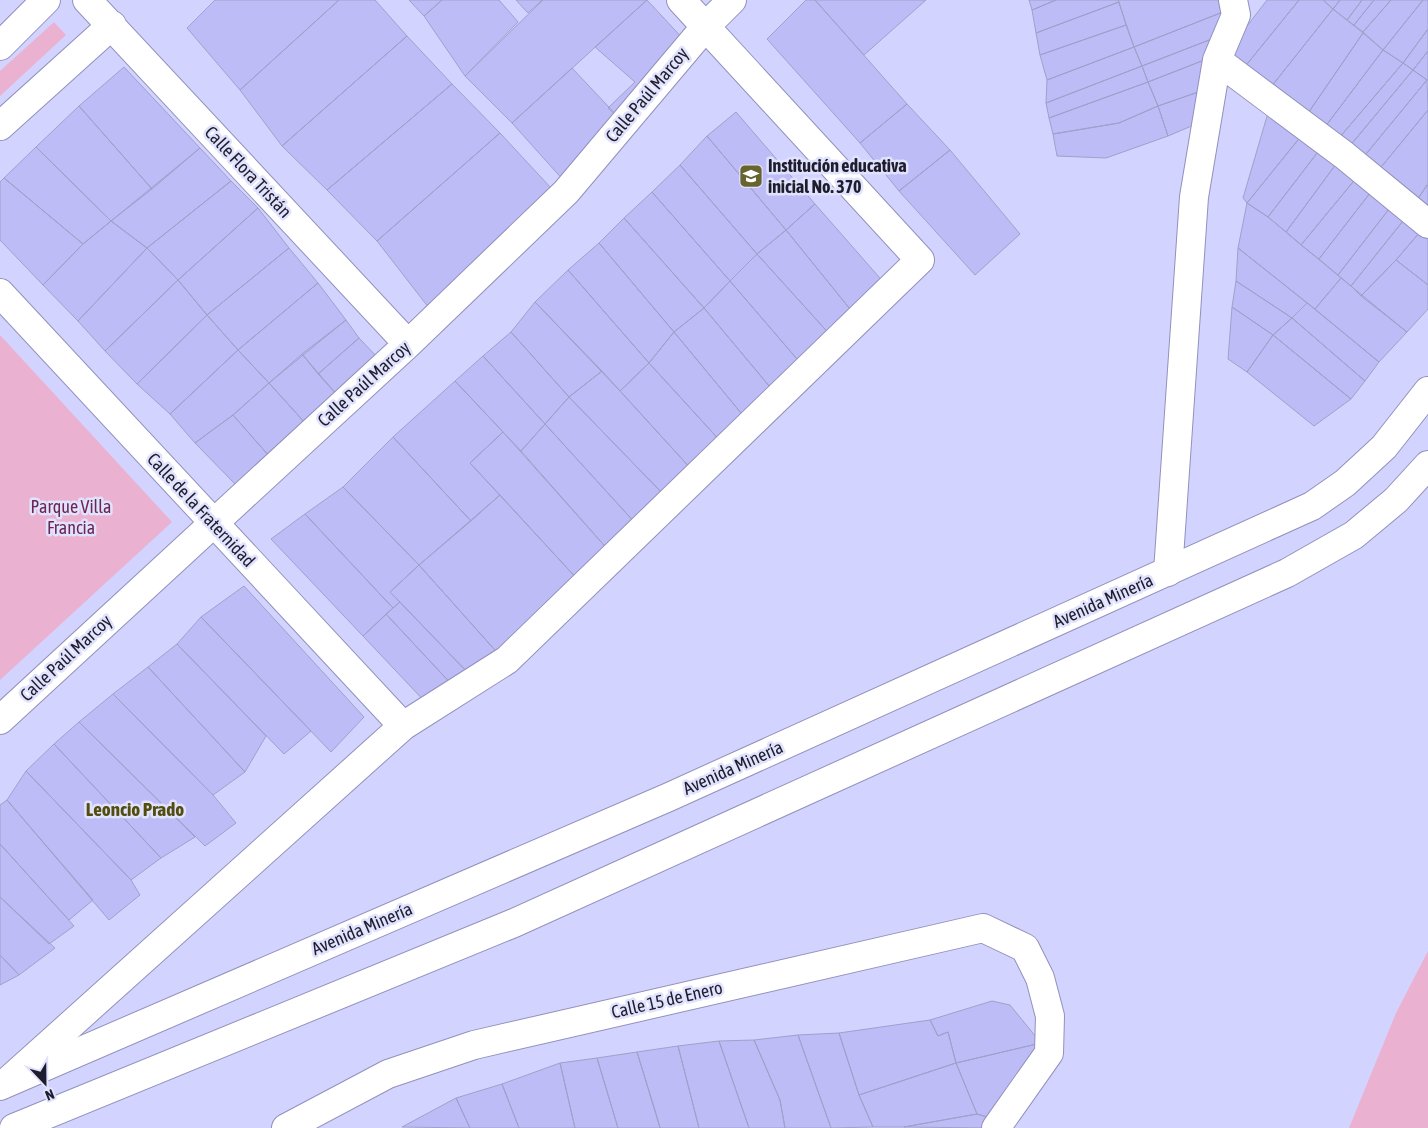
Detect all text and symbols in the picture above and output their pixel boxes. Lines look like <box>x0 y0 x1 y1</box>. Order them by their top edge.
street label: Calle Paúl Marcoy <box>601 43 692 146</box>
street label: Calle Flora Tristán <box>201 122 296 222</box>
place label: Institución educativa inicial No. 370 <box>768 155 907 197</box>
school or university icon: Institución educativa inicial No. 370 <box>738 163 764 189</box>
street label: Calle Paúl Marcoy <box>313 337 414 431</box>
street label: Calle de la Fraternidad <box>143 448 260 571</box>
park label: Parque Villa Francia <box>31 496 111 538</box>
street label: Avenida Minería <box>1049 569 1156 632</box>
street label: Calle Paúl Marcoy <box>16 610 116 705</box>
street label: Avenida Minería <box>679 736 786 799</box>
district label: Leoncio Prado <box>86 798 184 820</box>
street label: Avenida Minería <box>308 898 415 959</box>
street label: Calle 15 de Enero <box>609 977 724 1022</box>
north arrow <box>20 1058 70 1108</box>
text: N <box>43 1086 57 1104</box>

